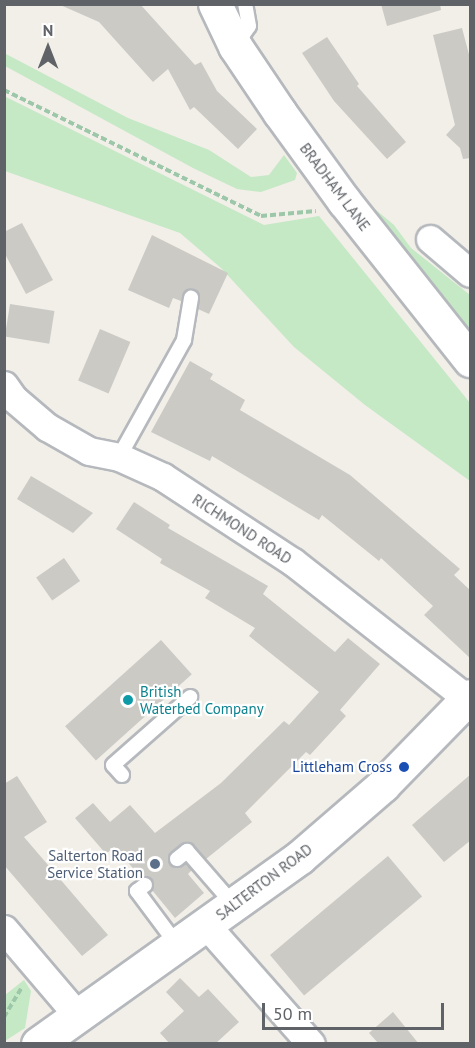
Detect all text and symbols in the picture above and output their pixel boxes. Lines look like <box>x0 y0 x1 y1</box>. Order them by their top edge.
north arrow <box>18 18 78 78</box>
text: N <box>43 20 53 40</box>
street label: BRADHAM LANE <box>296 140 374 234</box>
street label: RICHMOND ROAD <box>189 490 295 568</box>
place label: British Waterbed Company <box>140 682 264 717</box>
marker: British Waterbed Company <box>121 693 135 707</box>
place label: Littleham Cross <box>292 758 392 776</box>
marker: Littleham Cross <box>397 760 411 774</box>
street label: SALTERTON ROAD <box>212 840 316 924</box>
place label: Salterton Road Service Station <box>47 846 143 881</box>
marker: Salterton Road Service Station <box>148 857 162 871</box>
scale bar <box>265 991 446 1029</box>
text: 50 m <box>273 1002 312 1025</box>

